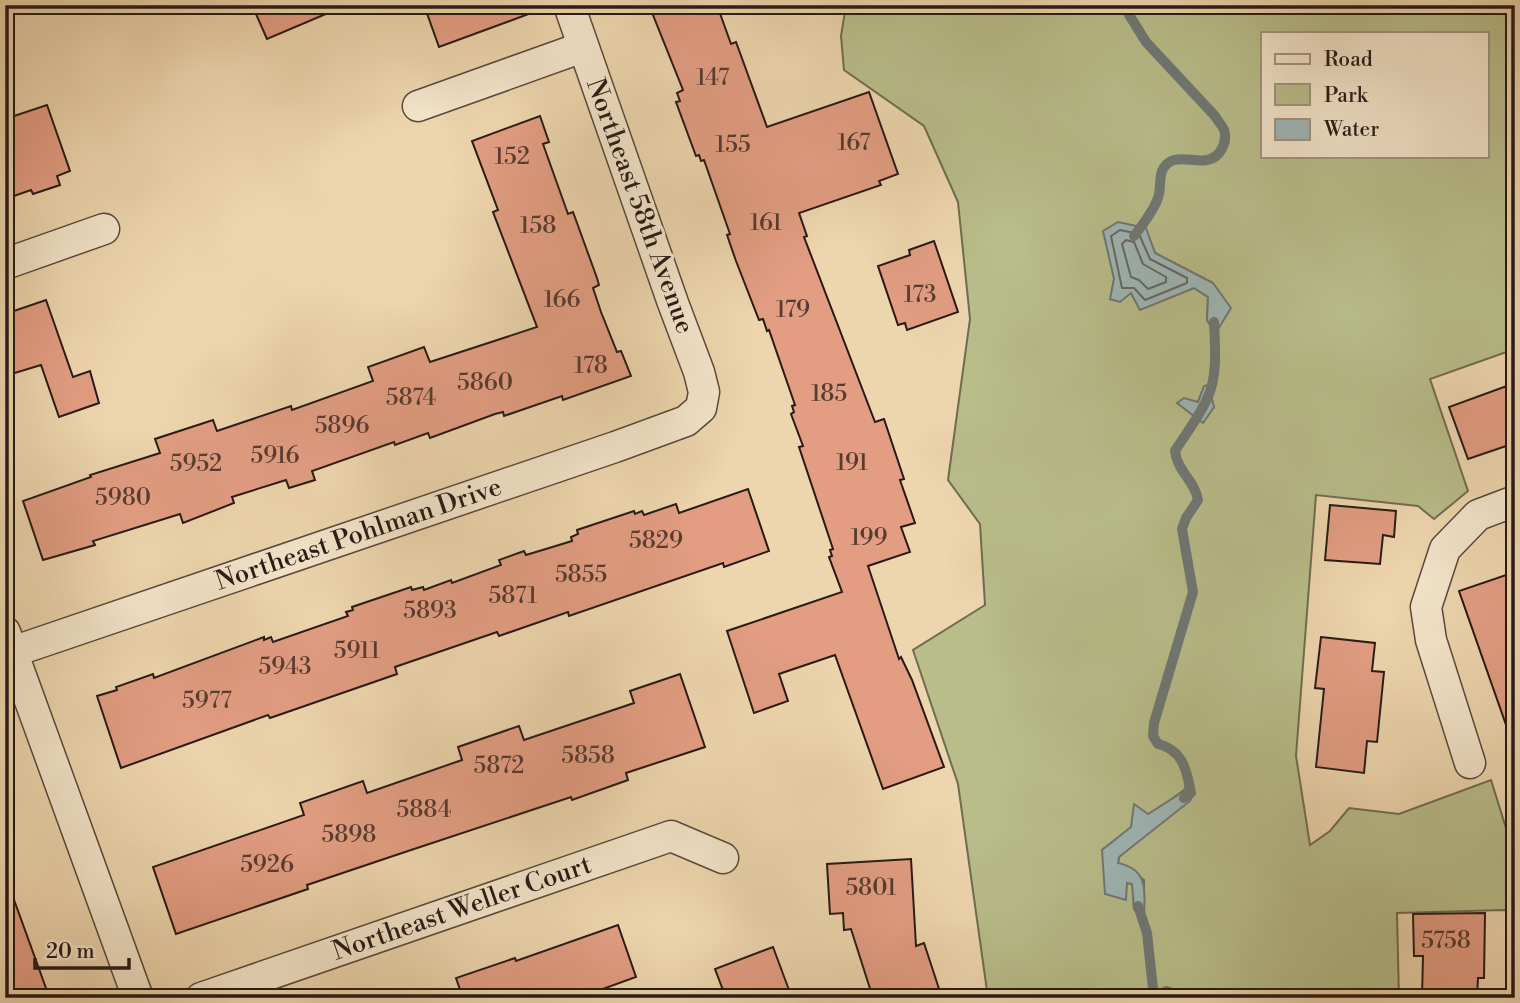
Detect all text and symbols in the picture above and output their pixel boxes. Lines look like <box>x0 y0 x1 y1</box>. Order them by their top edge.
legend <box>1261 32 1488 158</box>
text: Road <box>1324 47 1373 73</box>
house number: 147 <box>696 64 730 92</box>
street label: Northeast 58th Avenue <box>579 74 701 338</box>
text: Park <box>1324 83 1369 109</box>
text: Water <box>1323 117 1379 143</box>
house number: 167 <box>837 129 871 157</box>
house number: 155 <box>715 131 751 159</box>
house number: 152 <box>494 143 530 171</box>
house number: 161 <box>750 209 782 237</box>
house number: 158 <box>520 212 556 240</box>
house number: 173 <box>904 281 936 309</box>
house number: 166 <box>544 286 581 314</box>
house number: 179 <box>776 296 810 324</box>
house number: 178 <box>574 352 608 380</box>
house number: 5860 <box>457 369 513 397</box>
house number: 185 <box>811 380 847 408</box>
house number: 5874 <box>386 384 436 412</box>
house number: 5896 <box>315 412 369 440</box>
house number: 5916 <box>251 442 300 470</box>
house number: 191 <box>836 449 868 477</box>
house number: 5952 <box>170 450 222 478</box>
street label: Northeast Pohlman Drive <box>211 471 506 598</box>
house number: 5980 <box>95 484 151 512</box>
house number: 199 <box>851 524 888 552</box>
house number: 5829 <box>629 527 683 555</box>
house number: 5855 <box>555 561 607 589</box>
house number: 5871 <box>489 582 537 610</box>
house number: 5893 <box>403 597 457 625</box>
house number: 5911 <box>334 637 380 665</box>
house number: 5943 <box>259 653 311 681</box>
house number: 5977 <box>182 687 232 715</box>
house number: 5858 <box>561 742 615 770</box>
house number: 5872 <box>474 752 524 780</box>
house number: 5884 <box>397 796 451 824</box>
house number: 5898 <box>322 821 376 849</box>
street label: Northeast Weller Court <box>328 849 596 967</box>
house number: 5926 <box>240 851 294 879</box>
house number: 5801 <box>845 874 897 902</box>
scale bar <box>35 926 130 970</box>
house number: 5758 <box>1421 927 1471 955</box>
text: 20 m <box>46 939 95 965</box>

